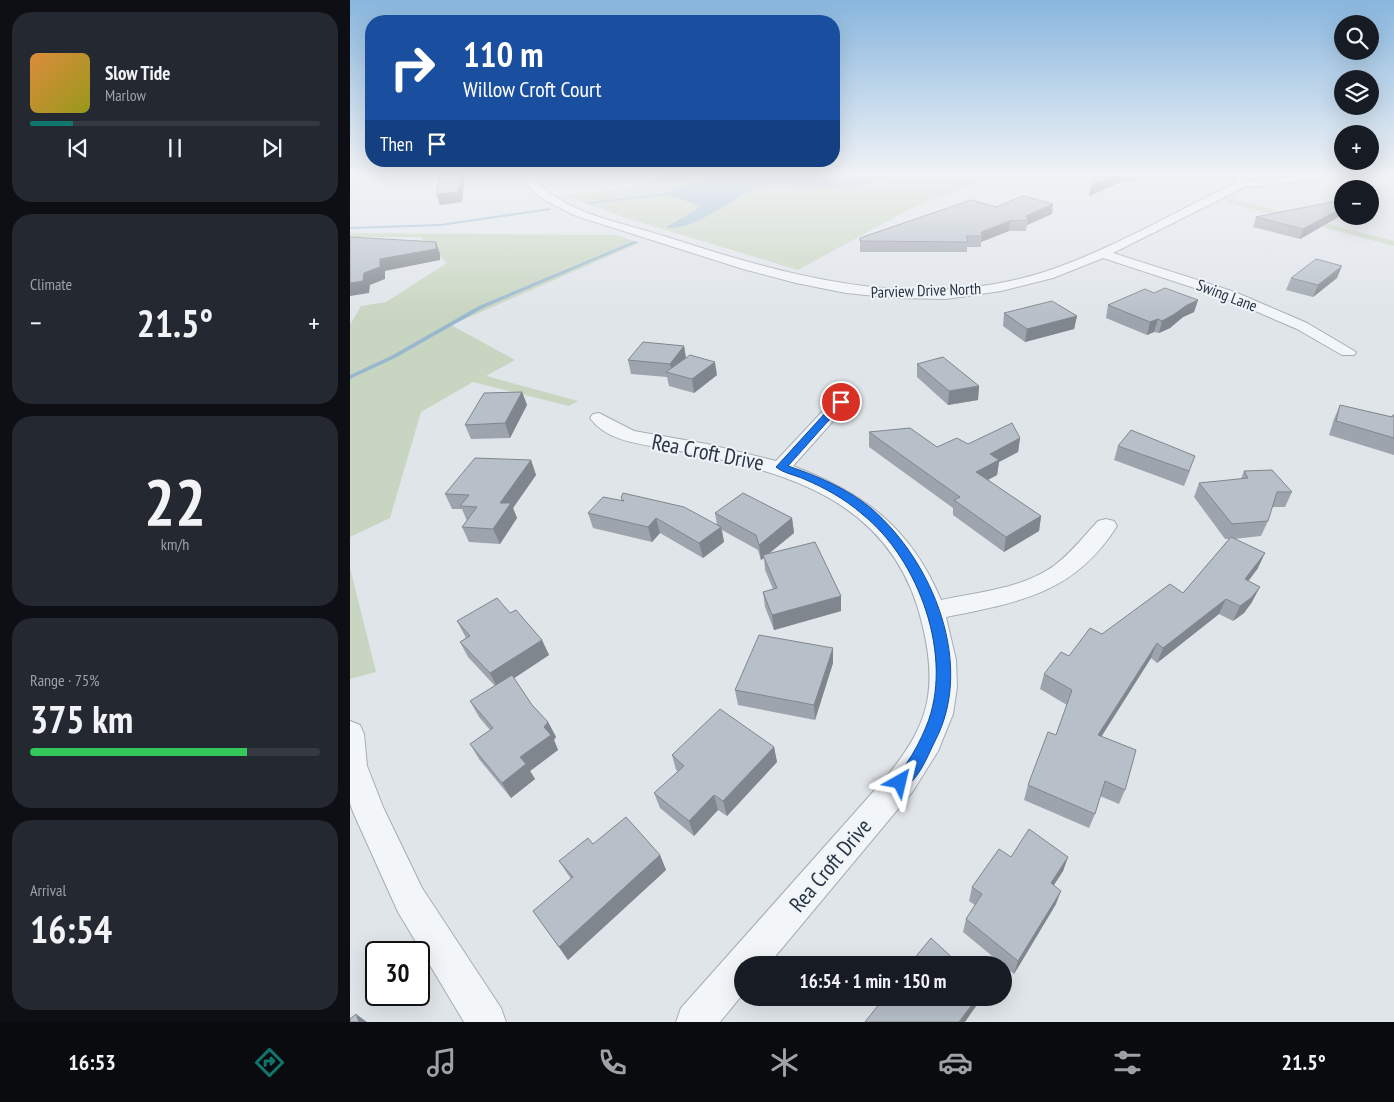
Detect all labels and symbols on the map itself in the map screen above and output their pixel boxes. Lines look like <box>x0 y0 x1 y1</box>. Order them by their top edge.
street label: Swing Lane <box>1194 274 1260 316</box>
street label: Parview Drive North <box>870 278 982 302</box>
pin <box>820 381 862 423</box>
street label: Rea Croft Drive <box>650 427 766 477</box>
position arrow <box>873 755 925 807</box>
street label: Rea Croft Drive <box>783 813 877 917</box>
speed limit sign: 30 <box>365 941 430 1006</box>

